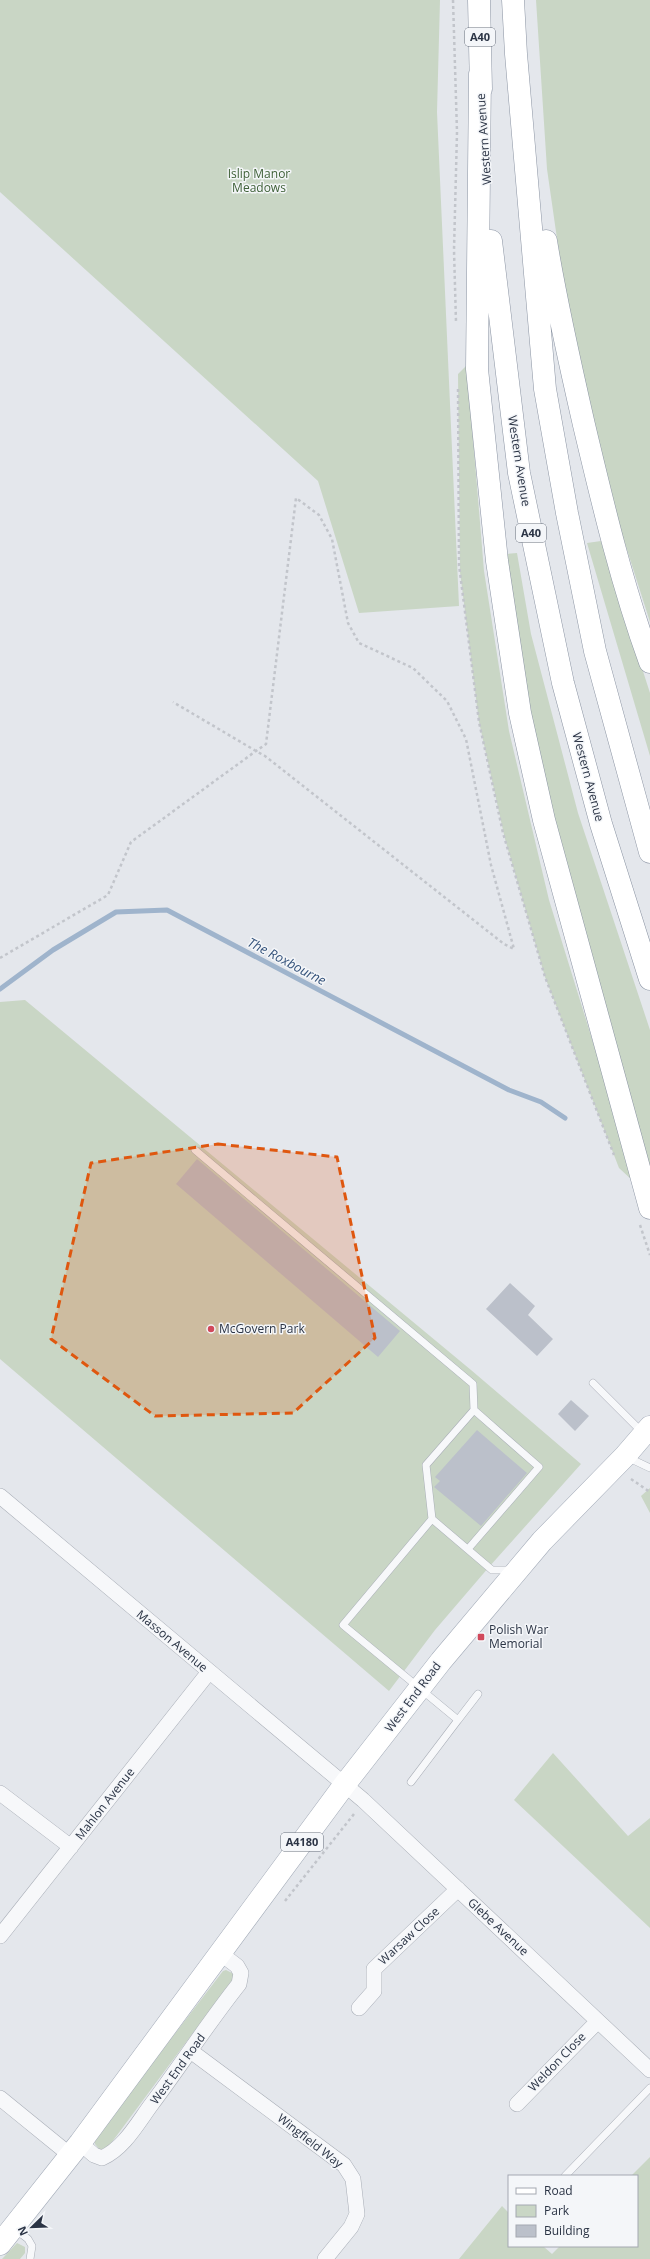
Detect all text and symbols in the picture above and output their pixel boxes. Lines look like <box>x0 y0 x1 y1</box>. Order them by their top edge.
road number: A40 <box>465 28 495 46</box>
street label: Western Avenue <box>472 92 495 185</box>
park label: Islip Manor Meadows <box>228 165 290 196</box>
street label: Western Avenue <box>504 414 535 508</box>
road number: A40 <box>516 524 546 542</box>
street label: Western Avenue <box>568 730 609 824</box>
water label: The Roxbourne <box>245 933 330 989</box>
place label: McGovern Park <box>219 1320 305 1337</box>
marker: McGovern Park <box>206 1324 216 1334</box>
street label: Masson Avenue <box>133 1606 212 1676</box>
place label: Polish War Memorial <box>489 1621 548 1652</box>
marker: Polish War Memorial <box>476 1632 486 1642</box>
street label: West End Road <box>381 1658 445 1735</box>
street label: Mahlon Avenue <box>71 1764 138 1843</box>
road number: A4180 <box>281 1833 323 1851</box>
street label: Glebe Avenue <box>464 1894 533 1959</box>
street label: Warsaw Close <box>374 1903 443 1968</box>
street label: Weldon Close <box>524 2028 589 2095</box>
street label: West End Road <box>146 2030 209 2108</box>
street label: Wingfield Way <box>274 2110 347 2172</box>
legend <box>508 2175 638 2247</box>
text: Road <box>544 2182 573 2199</box>
text: Park <box>544 2202 570 2219</box>
north arrow <box>12 2207 52 2247</box>
text: Building <box>544 2222 590 2239</box>
text: N <box>14 2224 31 2238</box>

